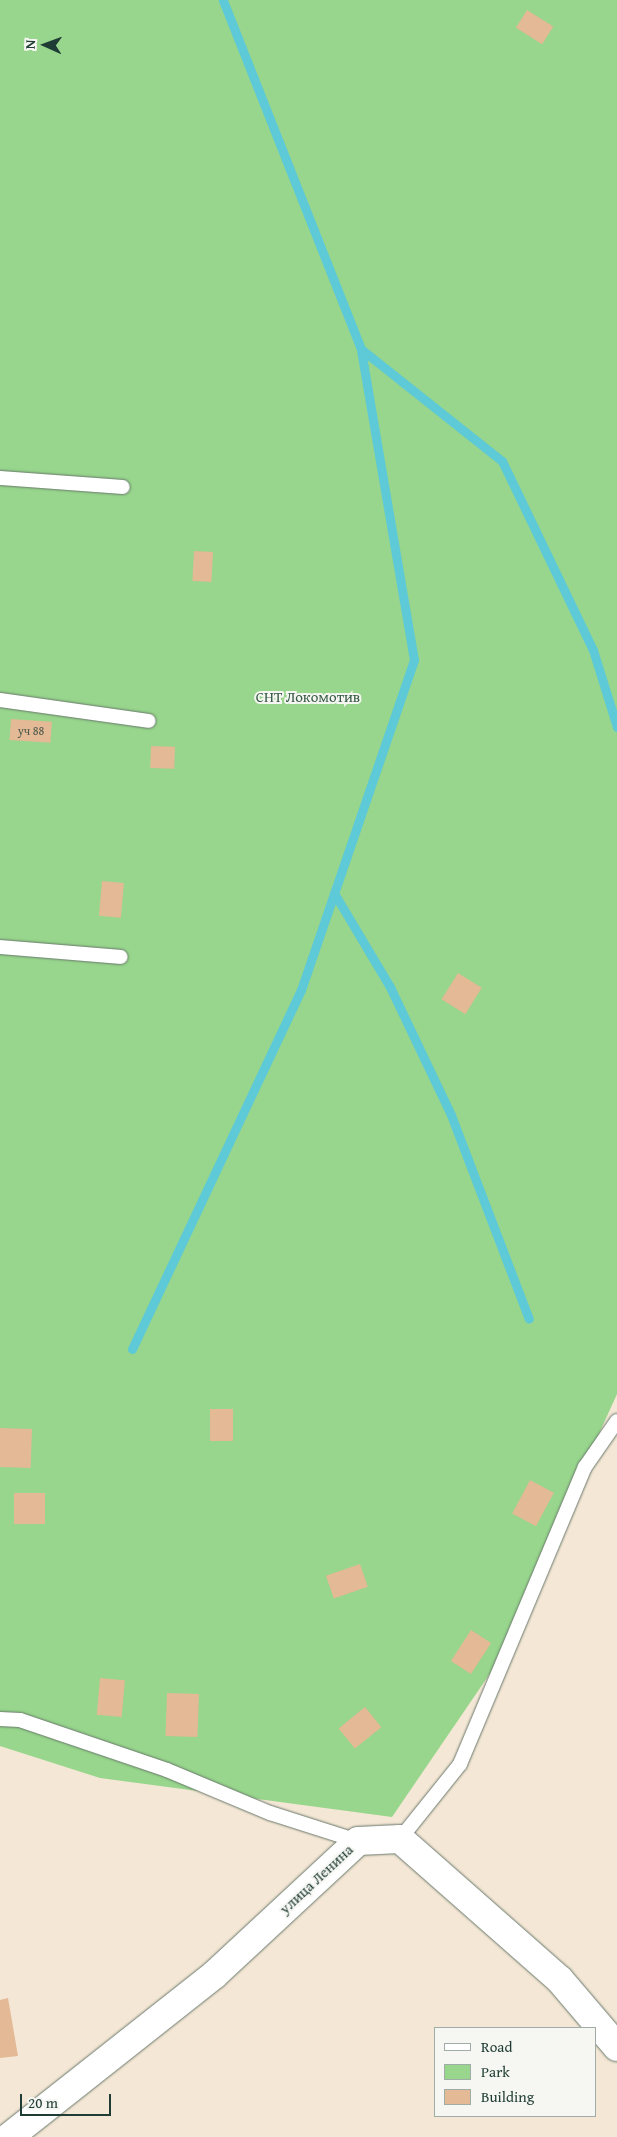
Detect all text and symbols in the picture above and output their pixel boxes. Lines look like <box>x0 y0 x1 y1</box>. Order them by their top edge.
north arrow <box>20 20 70 70</box>
text: N <box>20 39 40 50</box>
park label: СНТ Локомотив <box>256 688 360 706</box>
house number: уч 88 <box>18 724 44 738</box>
street label: улица Ленина <box>276 1840 356 1918</box>
legend <box>434 2027 597 2117</box>
text: Road <box>481 2036 512 2057</box>
text: Park <box>481 2061 510 2082</box>
scale bar <box>22 2084 114 2116</box>
text: Building <box>481 2086 534 2107</box>
text: 20 m <box>28 2092 58 2113</box>

